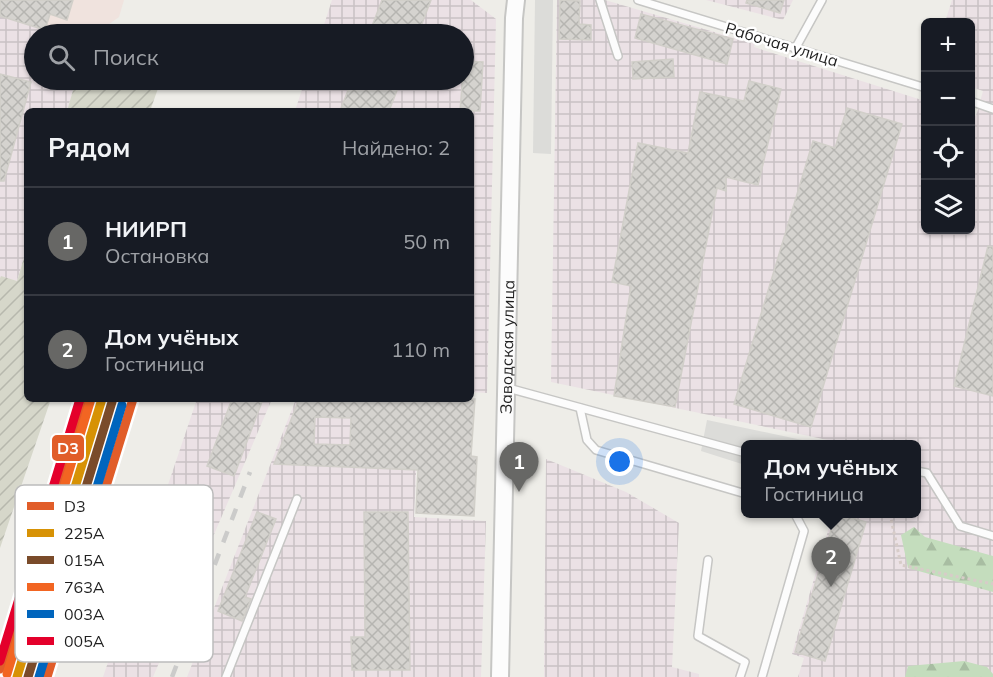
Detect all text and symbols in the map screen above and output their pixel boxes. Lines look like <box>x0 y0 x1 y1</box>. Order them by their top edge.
street label: Рабочая улица <box>723 17 841 71</box>
map controls <box>921 18 975 234</box>
button: + <box>921 18 975 72</box>
search box <box>24 24 474 90</box>
icon: search <box>45 41 78 74</box>
text: Поиск <box>93 43 159 71</box>
button: − <box>921 72 975 126</box>
button: locate <box>921 126 975 180</box>
text: Рядом <box>48 131 131 164</box>
text: Найдено: 2 <box>342 135 450 160</box>
button: layers <box>921 180 975 234</box>
text: НИИРП <box>105 215 187 243</box>
text: 1 <box>62 229 74 254</box>
text: 50 m <box>403 229 450 254</box>
text: Остановка <box>105 243 210 268</box>
street label: Заводская улица <box>496 280 518 414</box>
text: Дом учёных <box>105 323 239 351</box>
text: 2 <box>62 337 74 362</box>
text: 110 m <box>391 337 450 362</box>
text: Гостиница <box>105 351 205 376</box>
line badge: D3 <box>51 434 85 462</box>
text: D3 <box>57 438 79 458</box>
popup <box>741 440 921 518</box>
pin: 1 <box>500 442 538 492</box>
your location <box>605 447 634 476</box>
text: Дом учёных <box>764 453 898 481</box>
text: Гостиница <box>764 481 864 506</box>
legend <box>15 485 213 662</box>
text: D3 <box>64 496 86 516</box>
text: 225А <box>64 523 105 543</box>
pin: 2 <box>812 538 850 587</box>
text: 015А <box>64 550 105 570</box>
text: 763А <box>64 577 105 597</box>
text: 003А <box>64 604 105 624</box>
text: 005А <box>64 631 105 651</box>

